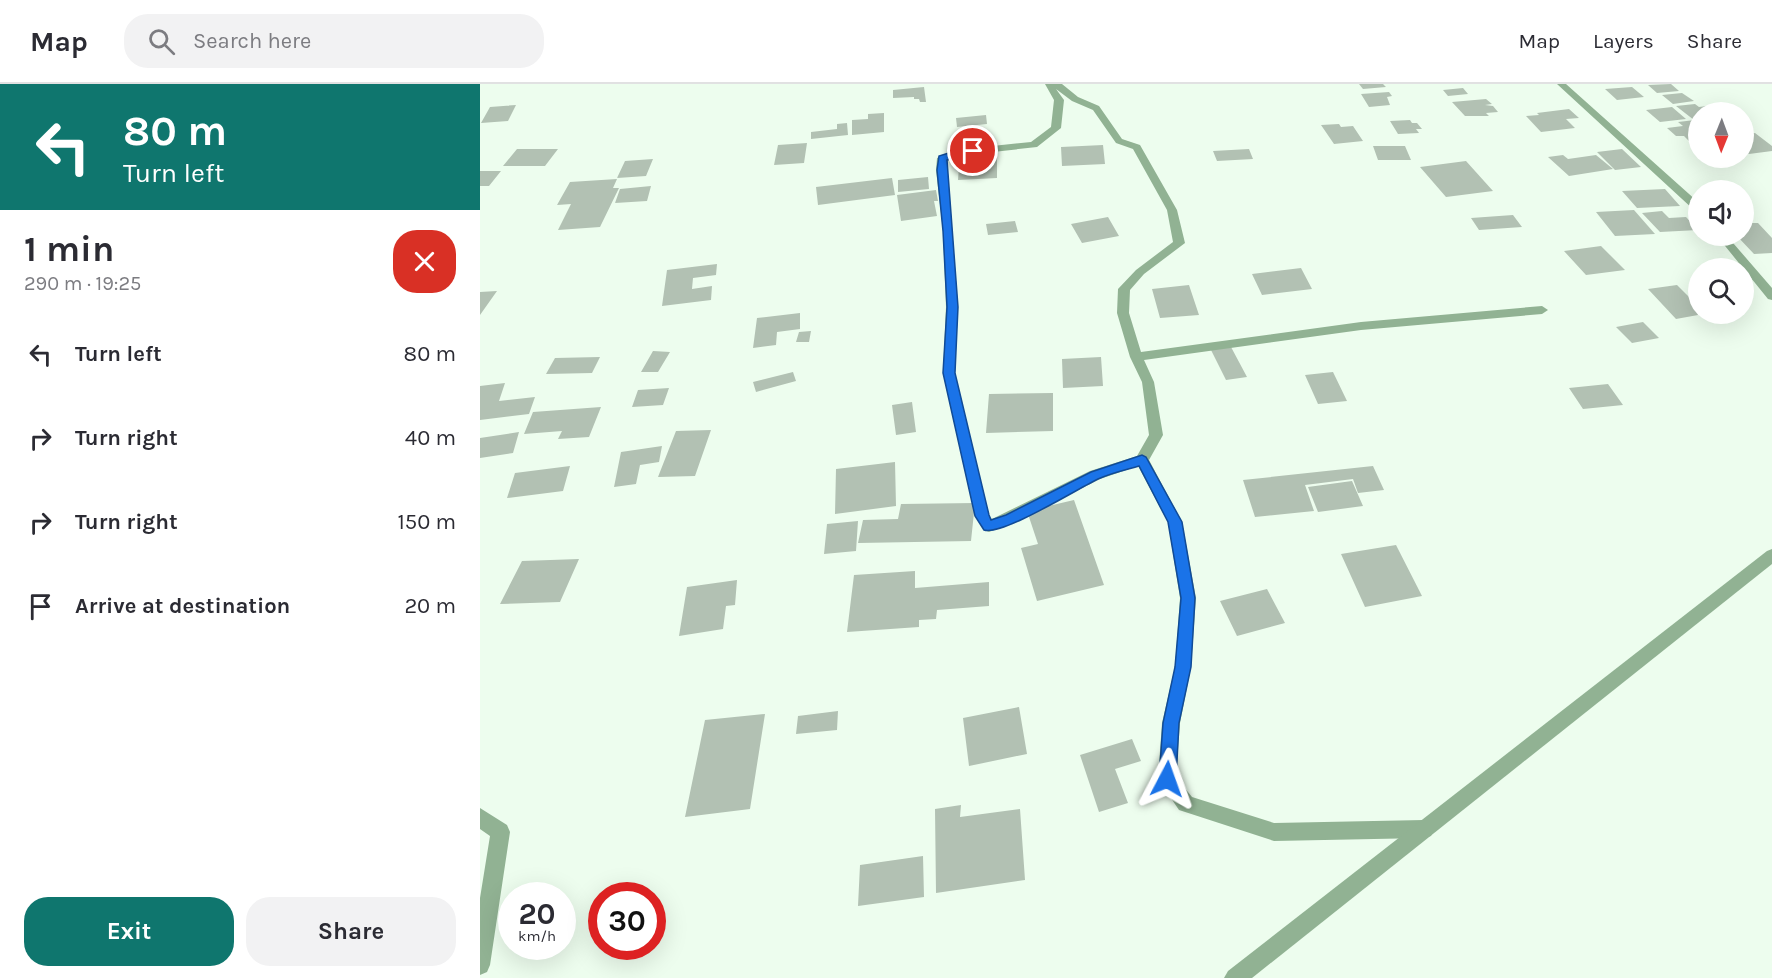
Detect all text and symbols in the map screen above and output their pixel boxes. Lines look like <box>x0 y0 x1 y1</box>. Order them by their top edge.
search box <box>124 14 544 68</box>
text: Map <box>30 25 88 58</box>
icon: search <box>145 25 178 58</box>
text: Search here <box>193 28 311 54</box>
text: Map <box>1518 29 1560 53</box>
text: Layers <box>1593 29 1654 53</box>
text: Share <box>1687 29 1742 53</box>
north arrow <box>1688 102 1754 168</box>
map controls <box>1688 102 1754 324</box>
text: 80 m <box>123 106 227 156</box>
icon: left <box>24 108 102 186</box>
pin <box>947 125 998 176</box>
icon: arrive <box>956 134 989 167</box>
text: Turn left <box>123 157 224 189</box>
button: sound <box>1688 180 1754 246</box>
text: 1 min <box>24 228 114 270</box>
button: close <box>393 230 456 293</box>
button: search <box>1688 258 1754 324</box>
text: 290 m · 19:25 <box>24 272 141 295</box>
icon: left <box>24 338 57 371</box>
text: Turn left <box>75 341 162 367</box>
text: 80 m <box>404 341 456 367</box>
icon: right <box>24 422 57 455</box>
text: Turn right <box>75 425 178 451</box>
text: 40 m <box>405 425 456 451</box>
icon: right <box>24 506 57 539</box>
text: Turn right <box>75 509 178 535</box>
text: 150 m <box>397 509 456 535</box>
icon: arrive <box>24 590 57 623</box>
text: Arrive at destination <box>75 593 290 619</box>
text: 20 m <box>404 593 456 619</box>
position arrow <box>1135 747 1199 811</box>
speed limit sign: 30 <box>588 882 666 960</box>
text: 20 <box>518 896 556 932</box>
button: Exit <box>24 897 234 966</box>
button: Share <box>246 897 456 966</box>
text: km/h <box>518 927 556 945</box>

